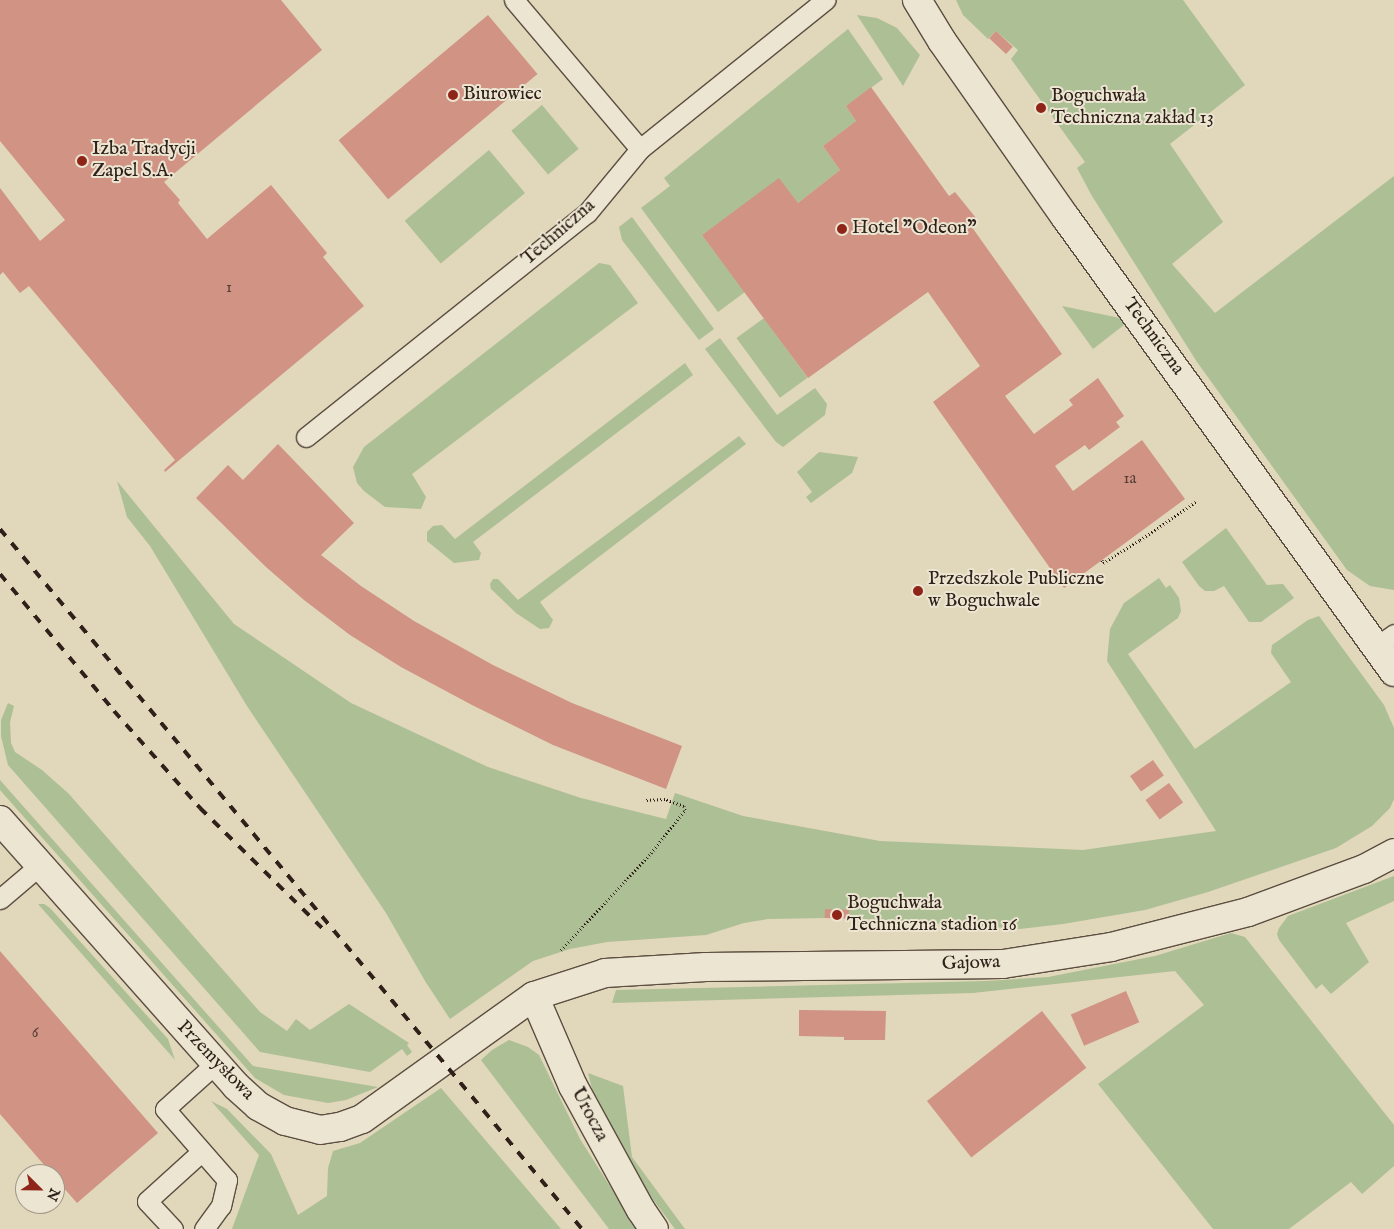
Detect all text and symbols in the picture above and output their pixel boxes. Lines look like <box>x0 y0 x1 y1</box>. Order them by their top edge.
place label: Biurowiec <box>463 84 542 106</box>
place label: Boguchwała Techniczna zakład 13 <box>1051 86 1214 130</box>
marker: Biurowiec <box>447 89 459 101</box>
marker: Boguchwała Techniczna zakład 13 <box>1035 102 1047 114</box>
place label: Izba Tradycji Zapel S.A. <box>92 139 196 183</box>
marker: Izba Tradycji Zapel S.A. <box>76 155 88 167</box>
street label: Techniczna <box>518 195 600 271</box>
place label: Hotel "Odeon" <box>852 218 977 240</box>
marker: Hotel "Odeon" <box>836 223 848 235</box>
house number: 1 <box>226 278 232 298</box>
street label: Techniczna <box>1117 294 1189 380</box>
house number: 1a <box>1124 469 1136 489</box>
place label: Przedszkole Publiczne w Boguchwale <box>928 569 1104 613</box>
marker: Przedszkole Publiczne w Boguchwale <box>912 585 924 597</box>
place label: Boguchwała Techniczna stadion 16 <box>847 893 1017 937</box>
marker: Boguchwała Techniczna stadion 16 <box>831 909 843 921</box>
street label: Gajowa <box>941 952 1001 976</box>
street label: Przemysłowa <box>171 1016 259 1106</box>
house number: 6 <box>32 1023 38 1043</box>
street label: Urocza <box>565 1084 613 1146</box>
north arrow <box>15 1164 65 1214</box>
text: N <box>42 1185 64 1204</box>

